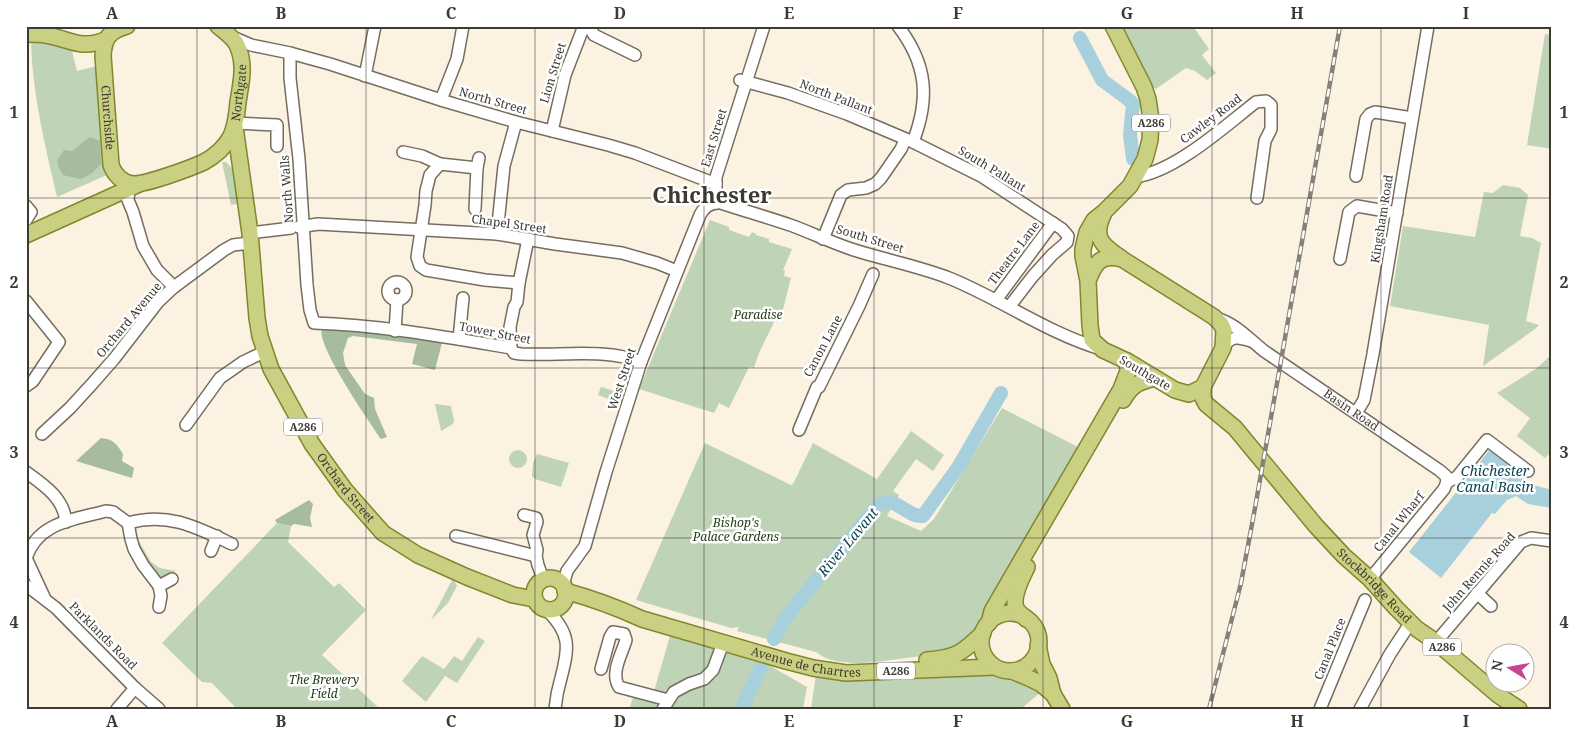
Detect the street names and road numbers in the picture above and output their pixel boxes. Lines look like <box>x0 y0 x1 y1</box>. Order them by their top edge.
street label: Lion Street <box>535 40 570 105</box>
street label: Northgate <box>227 64 250 122</box>
street label: North Pallant <box>797 75 875 118</box>
street label: North Street <box>457 83 529 118</box>
street label: Churchside <box>97 85 119 151</box>
street label: Cawley Road <box>1176 89 1246 147</box>
street label: East Street <box>697 106 730 169</box>
road number: A286 <box>1132 115 1170 132</box>
street label: South Pallant <box>955 142 1029 195</box>
street label: North Walls <box>276 155 297 224</box>
street label: Kingsham Road <box>1366 173 1397 265</box>
street label: Chapel Street <box>470 210 548 237</box>
street label: Theatre Lane <box>984 217 1043 288</box>
street label: South Street <box>834 220 906 257</box>
street label: Orchard Avenue <box>92 278 165 361</box>
street label: Canon Lane <box>799 312 846 380</box>
street label: Tower Street <box>458 317 532 348</box>
street label: West Street <box>603 346 640 412</box>
street label: Southgate <box>1116 351 1174 394</box>
street label: Basin Road <box>1320 385 1383 435</box>
road number: A286 <box>284 418 322 436</box>
street label: Orchard Street <box>313 449 379 526</box>
street label: Canal Wharf <box>1369 487 1429 555</box>
street label: John Rennie Road <box>1438 528 1519 616</box>
street label: Stockbridge Road <box>1333 544 1416 627</box>
street label: Parklands Road <box>66 598 142 674</box>
street label: Canal Place <box>1309 615 1350 682</box>
road number: A286 <box>1423 638 1461 656</box>
street label: Avenue de Chartres <box>749 642 861 681</box>
road number: A286 <box>877 662 915 679</box>

